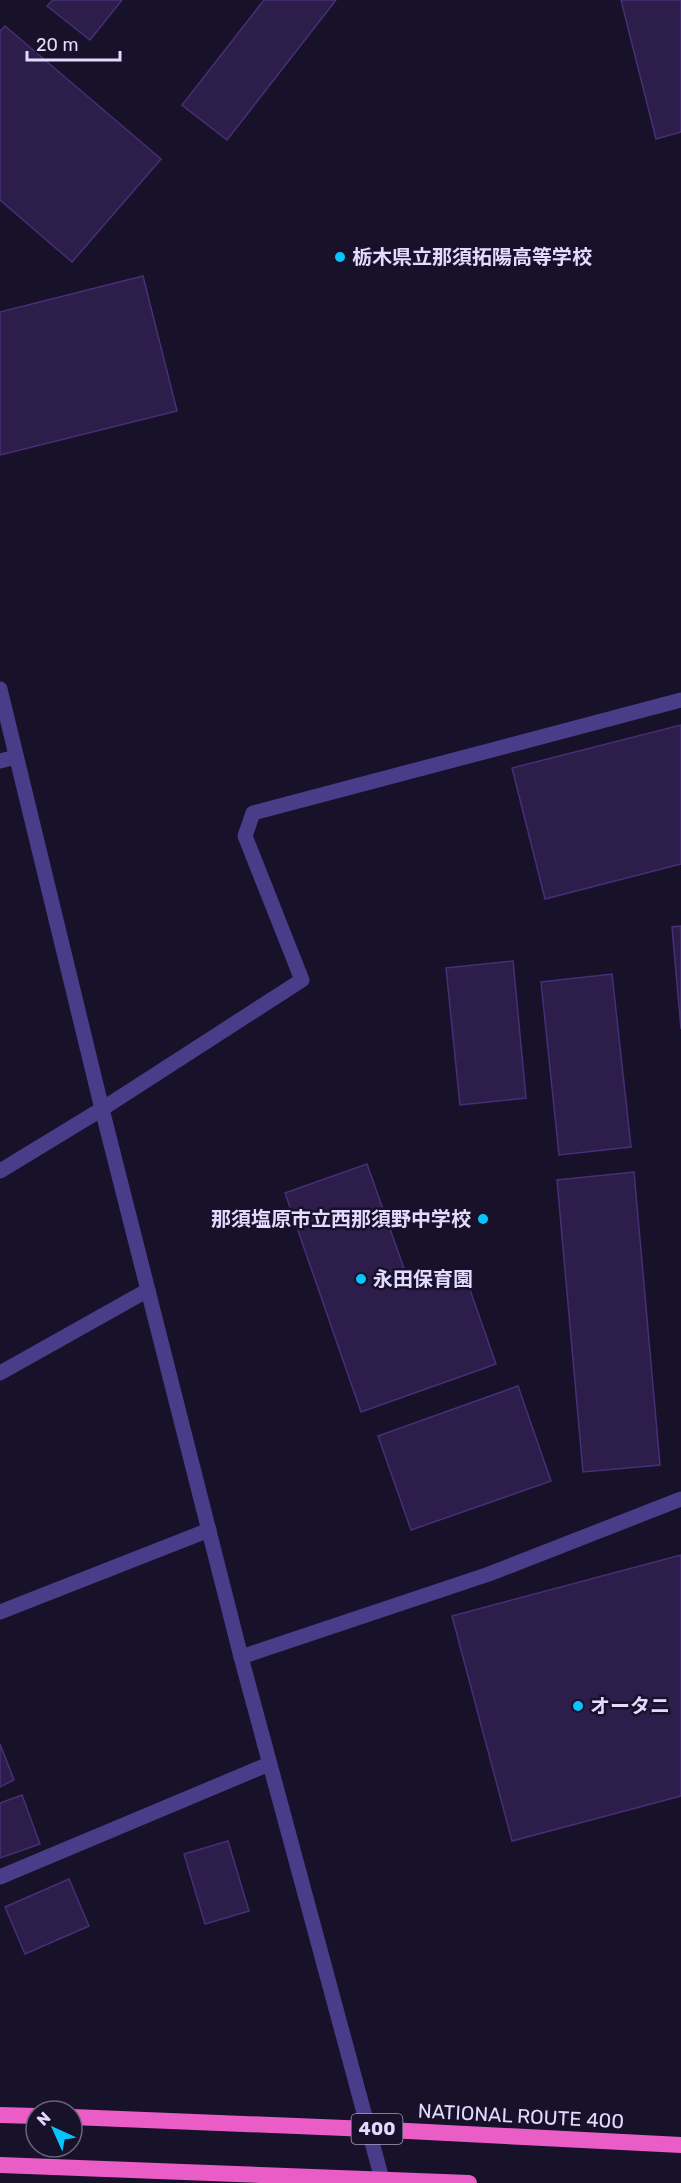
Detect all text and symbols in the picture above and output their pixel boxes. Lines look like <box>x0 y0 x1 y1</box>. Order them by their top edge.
scale bar <box>27 24 120 62</box>
text: 20 m <box>36 34 78 56</box>
place label: 栃木県立那須拓陽高等学校 <box>352 245 592 269</box>
marker: 栃木県立那須拓陽高等学校 <box>333 250 347 264</box>
place label: 那須塩原市立西那須野中学校 <box>211 1207 471 1231</box>
marker: 那須塩原市立西那須野中学校 <box>476 1212 490 1226</box>
place label: 永田保育園 <box>373 1267 473 1291</box>
marker: 永田保育園 <box>354 1272 368 1286</box>
place label: オータニ <box>590 1694 670 1718</box>
marker: オータニ <box>571 1699 585 1713</box>
north arrow <box>24 2099 84 2159</box>
street label: NATIONAL ROUTE 400 <box>417 2099 625 2133</box>
text: N <box>33 2108 55 2130</box>
road number: 400 <box>352 2114 403 2144</box>

